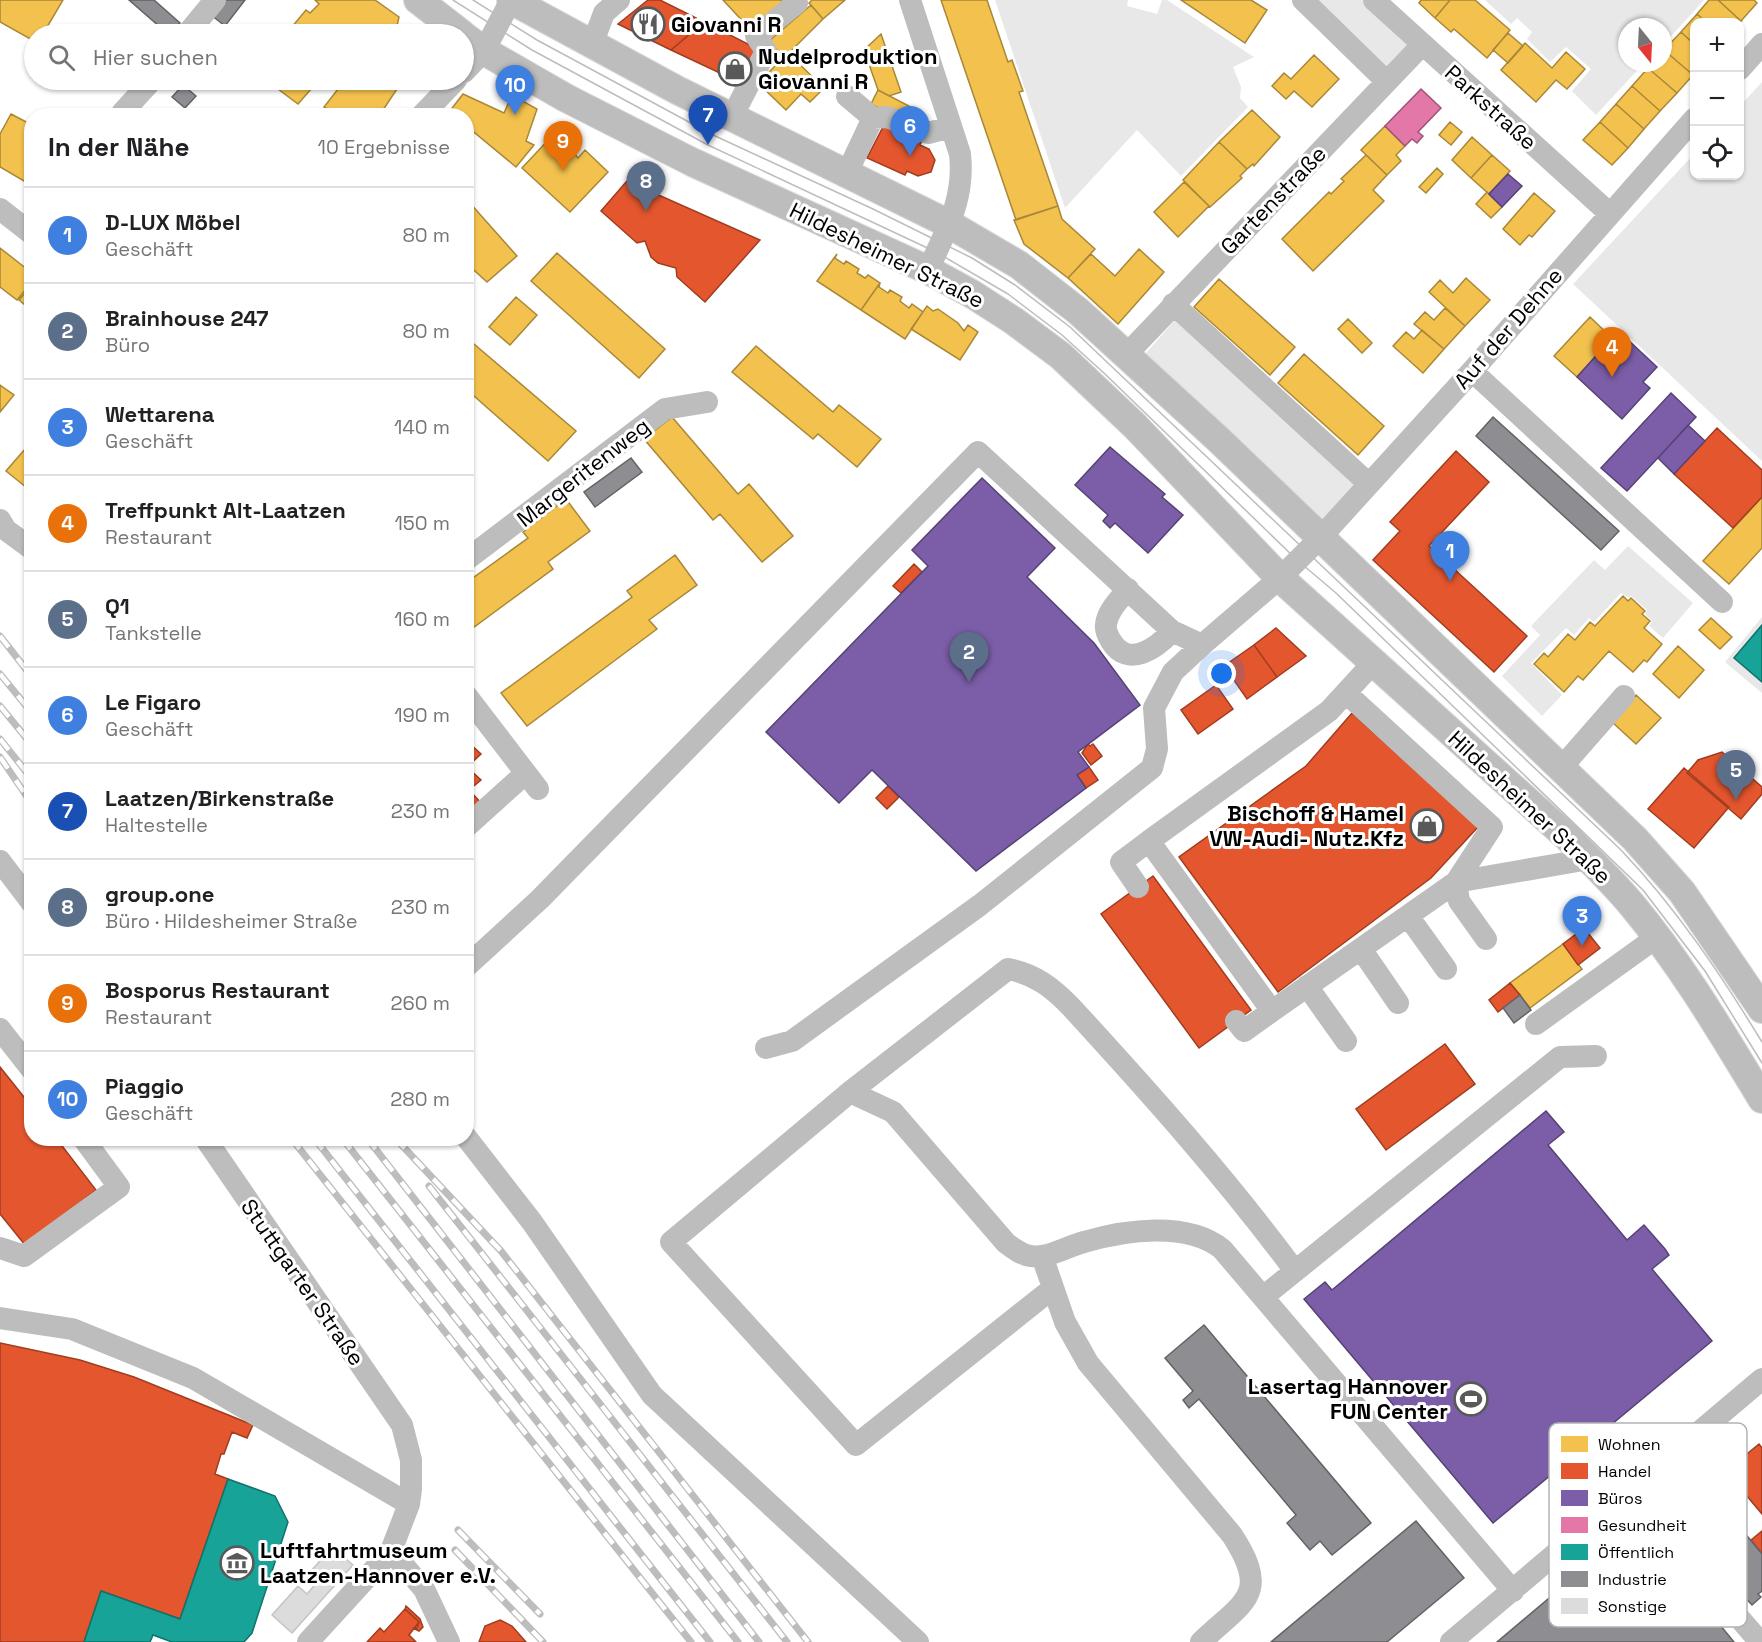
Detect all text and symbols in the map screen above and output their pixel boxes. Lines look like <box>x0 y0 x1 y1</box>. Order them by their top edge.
restaurant icon: Giovanni R <box>630 6 666 42</box>
place label: Giovanni R <box>671 10 782 38</box>
north arrow <box>1618 18 1672 72</box>
map controls <box>1690 18 1744 180</box>
button: + <box>1690 18 1744 72</box>
search box <box>24 24 474 90</box>
icon: search <box>45 41 78 74</box>
place label: Nudelproduktion Giovanni R <box>758 42 938 95</box>
text: Hier suchen <box>93 43 218 71</box>
shop icon: Nudelproduktion Giovanni R <box>717 51 753 87</box>
street label: Parkstraße <box>1439 58 1543 156</box>
pin: 10 <box>496 66 534 115</box>
button: − <box>1690 72 1744 126</box>
pin: 7 <box>688 96 728 145</box>
pin: 6 <box>890 106 930 156</box>
pin: 9 <box>544 122 582 171</box>
button: locate <box>1690 126 1744 180</box>
text: In der Nähe <box>48 130 189 164</box>
text: 10 Ergebnisse <box>318 134 450 160</box>
street label: Gartenstraße <box>1214 140 1332 260</box>
pin: 8 <box>626 162 666 211</box>
street label: Hildesheimer Straße <box>785 196 989 314</box>
text: D-LUX Möbel <box>105 208 241 236</box>
text: 1 <box>63 222 72 248</box>
text: 80 m <box>402 222 450 248</box>
text: Geschäft <box>105 236 193 262</box>
street label: Auf der Dehne <box>1448 262 1568 394</box>
text: Brainhouse 247 <box>105 304 269 332</box>
text: 2 <box>62 318 73 344</box>
text: 80 m <box>402 318 450 344</box>
pin: 4 <box>1592 328 1632 377</box>
text: Büro <box>105 332 150 358</box>
text: Wettarena <box>105 400 215 428</box>
street label: Margeritenweg <box>511 411 655 533</box>
text: 3 <box>61 414 74 440</box>
text: 140 m <box>394 414 450 440</box>
text: Geschäft <box>105 428 193 454</box>
text: Treffpunkt Alt-Laatzen <box>105 496 346 524</box>
text: 4 <box>61 510 74 536</box>
text: 150 m <box>395 510 450 536</box>
text: Restaurant <box>105 524 212 550</box>
pin: 1 <box>1430 532 1470 581</box>
text: Q1 <box>105 592 130 620</box>
text: 5 <box>62 606 74 632</box>
text: 160 m <box>394 606 450 632</box>
text: Tankstelle <box>105 620 202 646</box>
pin: 2 <box>950 632 988 682</box>
your location <box>1207 659 1236 688</box>
text: Le Figaro <box>105 688 201 716</box>
text: 6 <box>61 702 74 728</box>
text: 190 m <box>394 702 450 728</box>
text: Geschäft <box>105 716 193 742</box>
street label: Hildesheimer Straße <box>1443 724 1617 890</box>
pin: 5 <box>1716 750 1756 800</box>
text: Laatzen/Birkenstraße <box>105 784 334 812</box>
text: 7 <box>62 798 73 824</box>
text: 230 m <box>391 798 450 824</box>
place label: Bischoff & Hamel VW-Audi- Nutz.Kfz <box>1209 799 1404 852</box>
shop icon: Bischoff & Hamel VW-Audi- Nutz.Kfz <box>1409 808 1445 844</box>
text: Haltestelle <box>105 812 208 838</box>
text: group.one <box>105 880 214 908</box>
text: 8 <box>62 894 74 920</box>
text: 230 m <box>391 894 450 920</box>
pin: 3 <box>1562 896 1602 946</box>
text: Büro · Hildesheimer Straße <box>105 908 357 934</box>
text: Bosporus Restaurant <box>105 976 330 1004</box>
text: 9 <box>61 990 74 1016</box>
text: 260 m <box>391 990 450 1016</box>
text: Restaurant <box>105 1004 212 1030</box>
text: Piaggio <box>105 1072 184 1100</box>
text: 10 <box>57 1086 79 1112</box>
text: 280 m <box>390 1086 450 1112</box>
text: Geschäft <box>105 1100 193 1126</box>
street label: Stuttgarter Straße <box>235 1193 371 1371</box>
place label: Lasertag Hannover FUN Center <box>1248 1372 1448 1425</box>
sports icon: Lasertag Hannover FUN Center <box>1453 1381 1489 1417</box>
legend <box>1549 1423 1747 1627</box>
text: Wohnen <box>1598 1434 1661 1455</box>
text: Handel <box>1598 1461 1651 1482</box>
text: Büros <box>1598 1488 1642 1509</box>
text: Gesundheit <box>1598 1515 1687 1536</box>
place label: Luftfahrtmuseum Laatzen-Hannover e.V. <box>260 1536 496 1589</box>
text: Öffentlich <box>1598 1542 1674 1563</box>
museum icon: Luftfahrtmuseum Laatzen-Hannover e.V. <box>219 1545 255 1581</box>
text: Industrie <box>1598 1569 1667 1590</box>
text: Sonstige <box>1598 1596 1667 1617</box>

